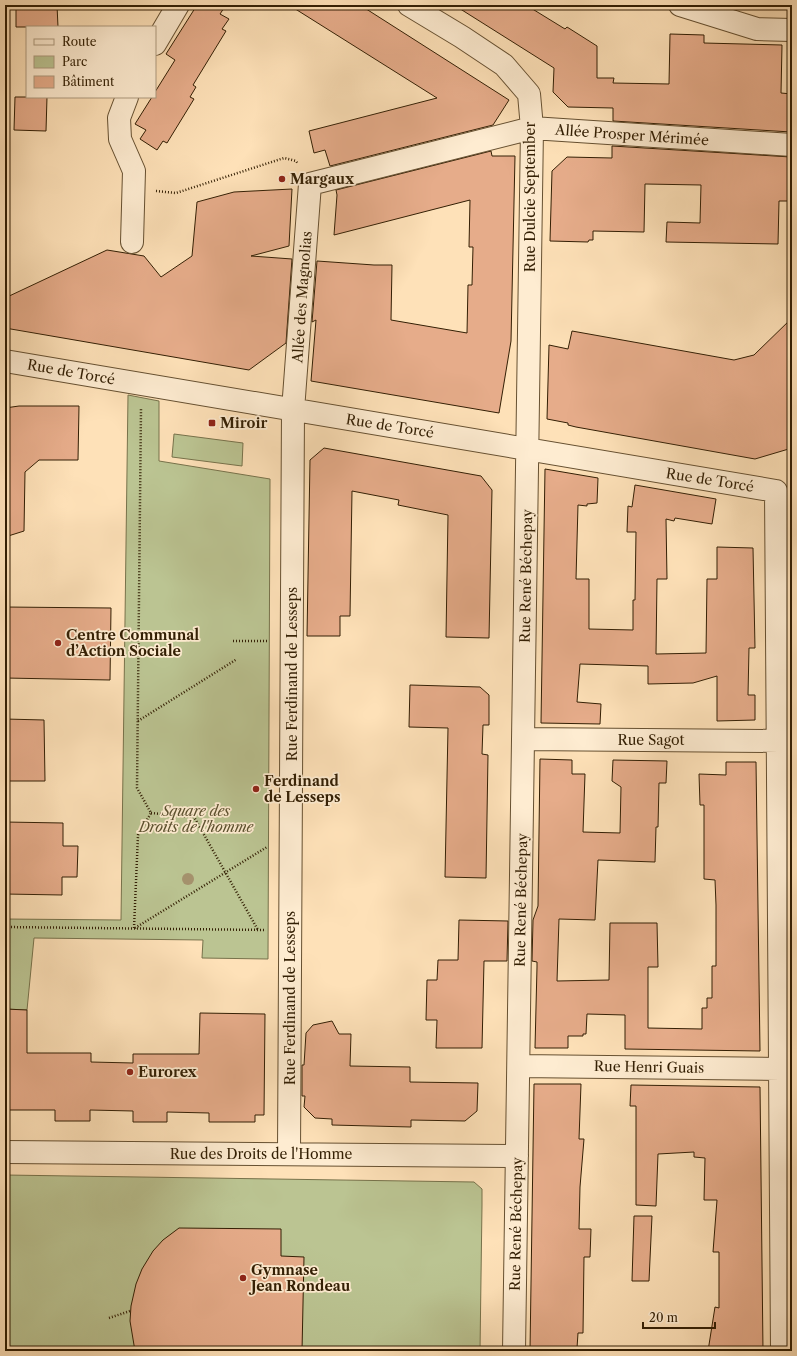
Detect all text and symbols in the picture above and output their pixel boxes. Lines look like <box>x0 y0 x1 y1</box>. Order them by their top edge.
legend <box>26 26 156 98</box>
text: Route <box>62 34 97 49</box>
text: Parc <box>62 54 87 69</box>
text: Bâtiment <box>62 74 115 89</box>
street label: Allée Prosper Mérimée <box>554 121 710 149</box>
street label: Rue Dulcie September <box>521 122 539 272</box>
place label: Margaux <box>290 170 355 188</box>
marker: Margaux <box>277 174 287 184</box>
street label: Allée des Magnolias <box>288 230 316 365</box>
street label: Rue de Torcé <box>26 355 116 389</box>
street label: Rue de Torcé <box>345 410 435 442</box>
place label: Miroir <box>220 414 267 432</box>
marker: Miroir <box>207 418 217 428</box>
street label: Rue de Torcé <box>665 464 755 496</box>
street label: Rue René Béchepay <box>516 509 536 643</box>
street label: Rue Ferdinand de Lesseps <box>283 587 301 761</box>
place label: Centre Communal d’Action Sociale <box>66 626 199 660</box>
marker: Centre Communal d’Action Sociale <box>53 638 63 648</box>
street label: Rue Sagot <box>618 731 685 749</box>
place label: Ferdinand de Lesseps <box>264 772 340 806</box>
marker: Ferdinand de Lesseps <box>251 784 261 794</box>
park label: Square des Droits de l'homme <box>138 802 254 836</box>
street label: Rue René Béchepay <box>511 833 531 967</box>
street label: Rue Ferdinand de Lesseps <box>281 911 299 1085</box>
street label: Rue Henri Guais <box>594 1057 704 1077</box>
place label: Eurorex <box>138 1063 197 1081</box>
marker: Eurorex <box>125 1067 135 1077</box>
street label: Rue des Droits de l'Homme <box>170 1145 353 1163</box>
street label: Rue René Béchepay <box>506 1157 526 1291</box>
place label: Gymnase Jean Rondeau <box>248 1261 350 1295</box>
marker: Gymnase Jean Rondeau <box>238 1273 248 1283</box>
scale bar <box>643 1304 715 1330</box>
text: 20 m <box>649 1310 678 1325</box>

